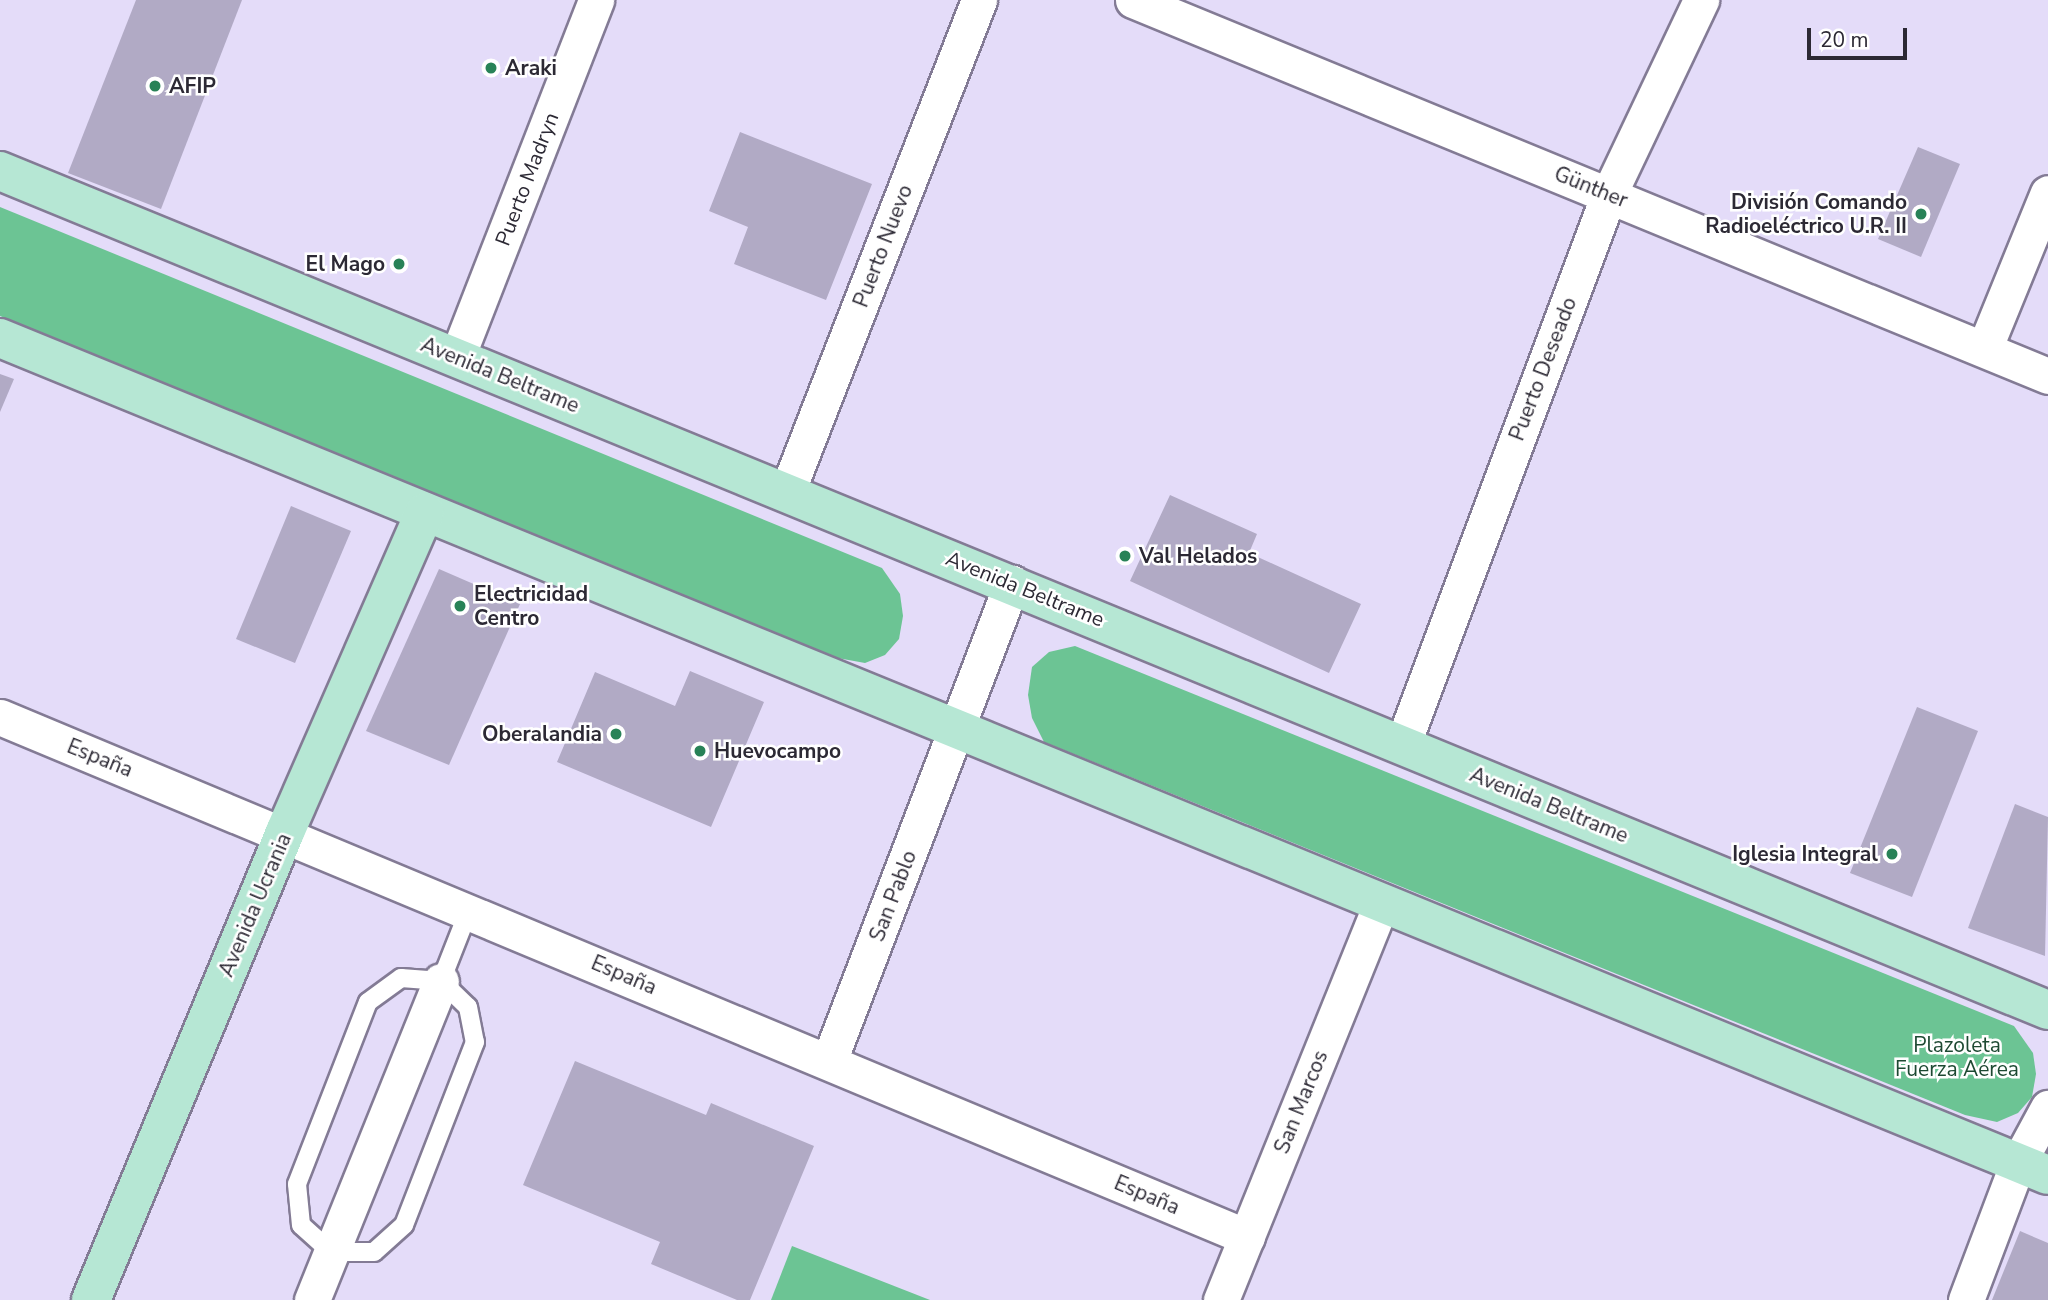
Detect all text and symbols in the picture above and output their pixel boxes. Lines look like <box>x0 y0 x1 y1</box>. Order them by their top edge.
scale bar <box>1810 14 1910 58</box>
text: 20 m <box>1820 26 1869 54</box>
place label: Araki <box>505 55 557 81</box>
marker: Araki <box>483 60 499 76</box>
place label: AFIP <box>169 73 216 99</box>
marker: AFIP <box>147 78 163 94</box>
street label: Puerto Madryn <box>490 109 564 249</box>
street label: Günther <box>1551 161 1631 213</box>
street label: Puerto Nuevo <box>848 181 918 311</box>
place label: División Comando Radioeléctrico U.R. II <box>1705 189 1907 239</box>
marker: División Comando Radioeléctrico U.R. II <box>1913 206 1929 222</box>
place label: El Mago <box>306 251 385 277</box>
marker: El Mago <box>391 256 407 272</box>
street label: Puerto Deseado <box>1504 294 1582 444</box>
street label: Avenida Beltrame <box>417 332 583 418</box>
place label: Val Helados <box>1139 543 1257 569</box>
street label: Avenida Beltrame <box>942 546 1108 632</box>
marker: Val Helados <box>1117 548 1133 564</box>
place label: Electricidad Centro <box>474 581 588 631</box>
marker: Electricidad Centro <box>452 598 468 614</box>
place label: Oberalandia <box>482 721 602 747</box>
marker: Oberalandia <box>608 726 624 742</box>
street label: España <box>63 733 137 783</box>
place label: Huevocampo <box>714 738 841 764</box>
marker: Huevocampo <box>692 743 708 759</box>
street label: Avenida Beltrame <box>1466 762 1632 848</box>
street label: Avenida Ucrania <box>213 829 297 981</box>
place label: Iglesia Integral <box>1732 841 1878 867</box>
marker: Iglesia Integral <box>1884 846 1900 862</box>
street label: San Pablo <box>864 847 922 945</box>
street label: España <box>587 950 661 1000</box>
park label: Plazoleta Fuerza Aérea <box>1895 1032 2019 1082</box>
street label: San Marcos <box>1269 1047 1333 1157</box>
street label: España <box>1110 1170 1184 1220</box>

